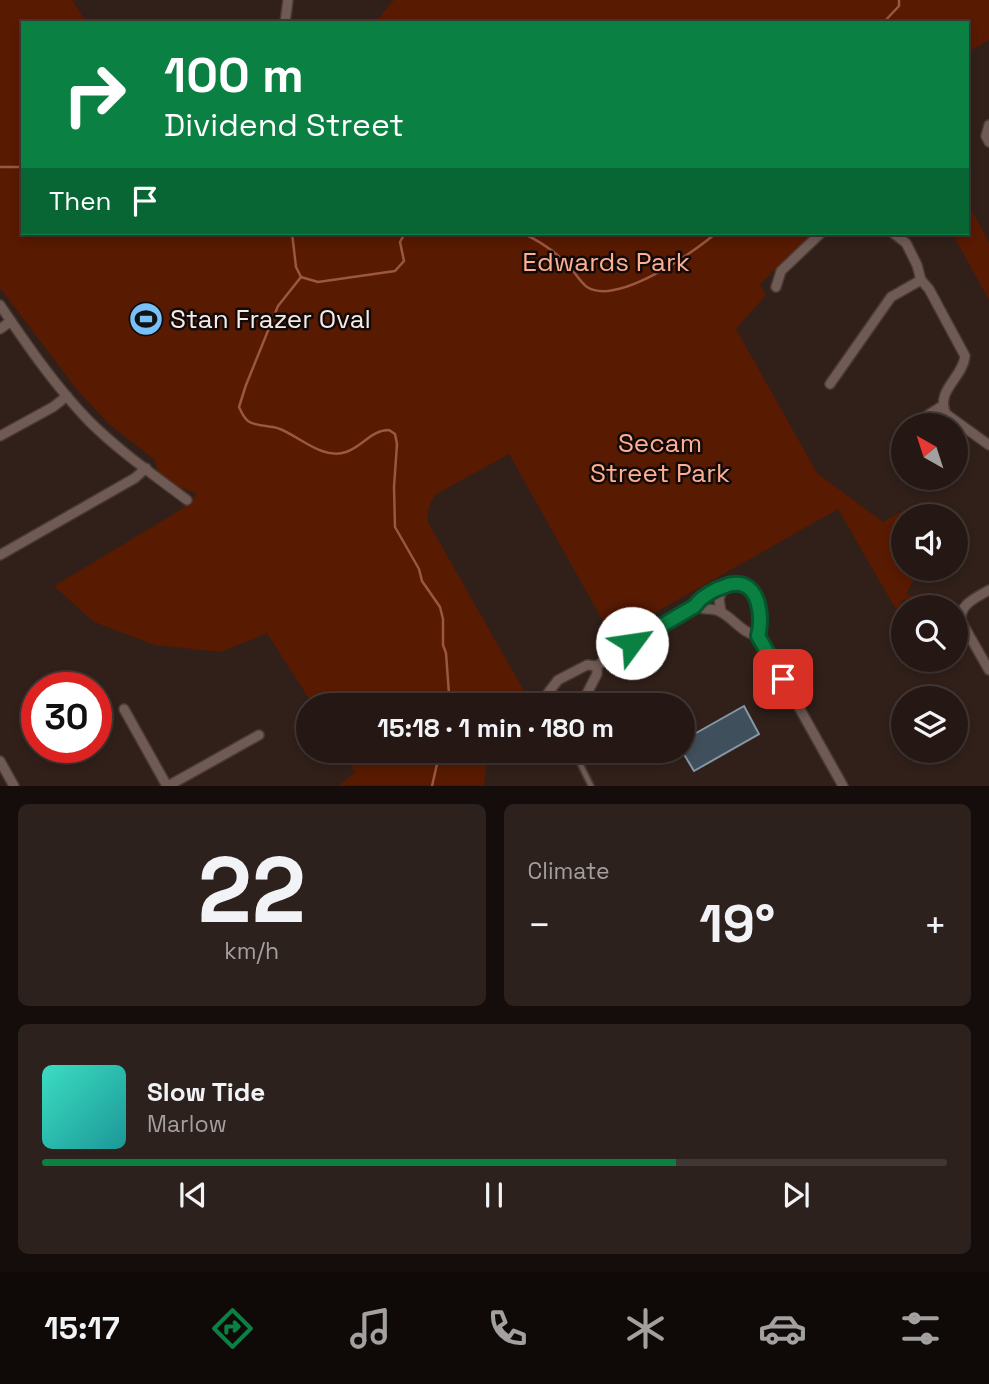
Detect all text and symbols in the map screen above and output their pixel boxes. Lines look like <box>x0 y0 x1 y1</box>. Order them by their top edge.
text: 100 m <box>164 44 304 106</box>
icon: right <box>49 49 140 140</box>
text: Dividend Street <box>164 105 404 145</box>
icon: arrive <box>126 182 164 220</box>
text: Then <box>49 184 112 218</box>
park label: Edwards Park <box>522 245 690 279</box>
sports icon: Stan Frazer Oval <box>127 300 165 338</box>
place label: Stan Frazer Oval <box>170 302 371 336</box>
north arrow <box>891 413 968 490</box>
map controls <box>891 413 968 763</box>
park label: Secam Street Park <box>590 426 730 490</box>
button: sound <box>891 504 968 581</box>
button: search <box>891 595 968 672</box>
position arrow <box>595 606 669 680</box>
pin <box>753 649 813 709</box>
icon: arrive <box>764 660 802 698</box>
speed limit sign: 30 <box>21 672 112 763</box>
button: layers <box>891 686 968 763</box>
text: 15:18 · 1 min · 180 m <box>377 711 614 745</box>
text: 22 <box>198 832 306 949</box>
text: Climate <box>528 856 610 886</box>
text: 19° <box>699 891 775 957</box>
text: − <box>528 901 551 949</box>
text: + <box>923 901 947 949</box>
text: km/h <box>224 936 279 966</box>
text: Slow Tide <box>147 1075 265 1109</box>
text: Marlow <box>147 1109 227 1139</box>
icon: previous <box>174 1176 212 1214</box>
icon: pause <box>475 1176 513 1214</box>
icon: next <box>777 1176 815 1214</box>
icon: directions <box>208 1304 257 1353</box>
icon: music <box>346 1304 395 1353</box>
icon: phone <box>483 1304 532 1353</box>
icon: climate <box>621 1304 670 1353</box>
icon: car <box>758 1304 807 1353</box>
icon: filters <box>896 1304 945 1353</box>
text: 15:17 <box>44 1308 120 1348</box>

